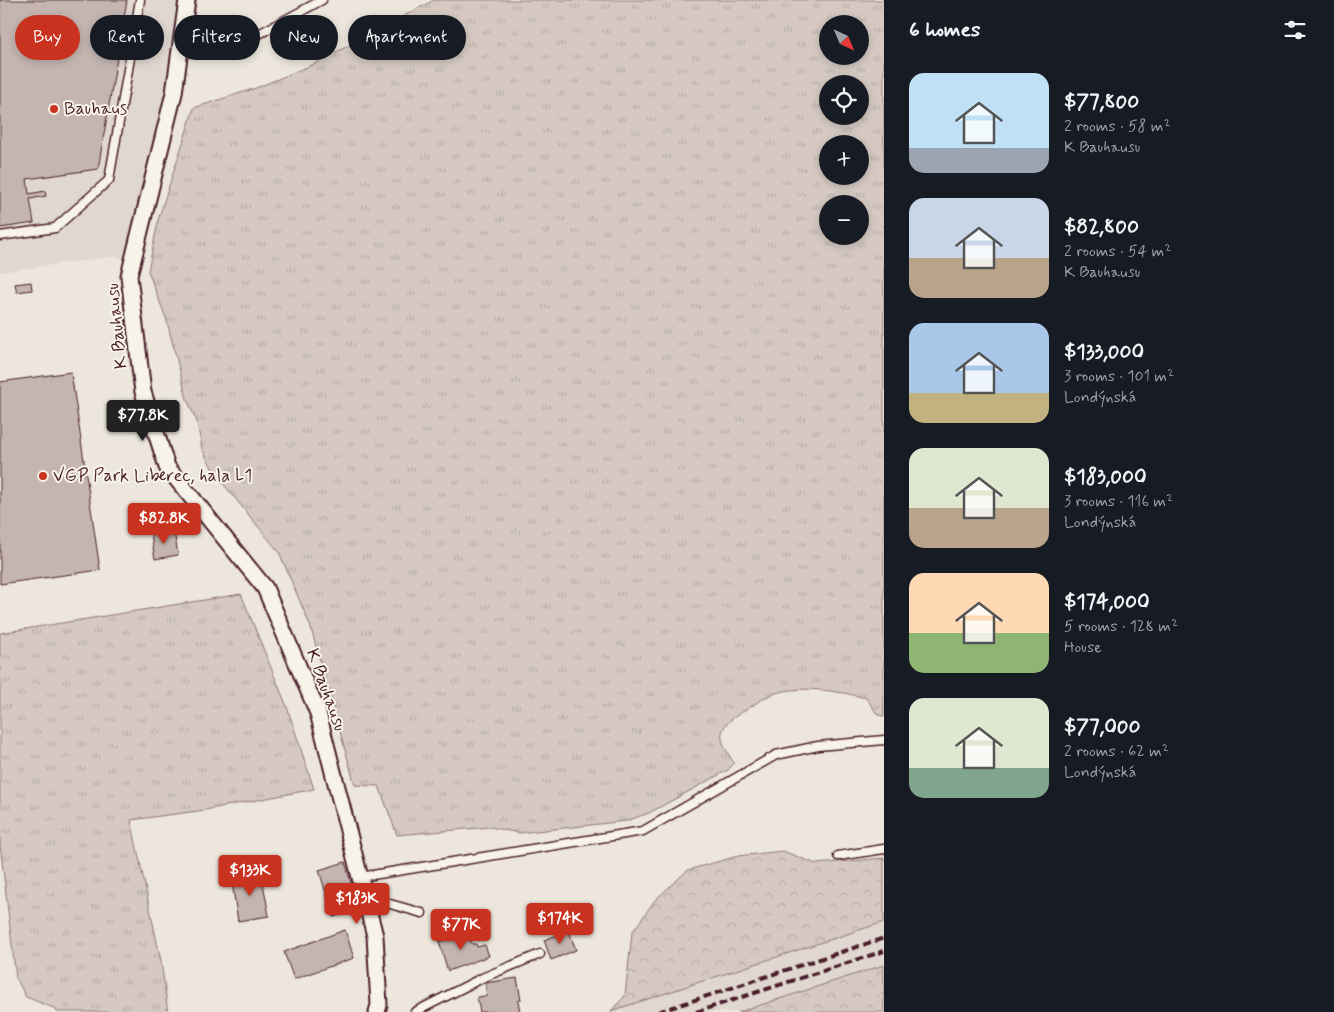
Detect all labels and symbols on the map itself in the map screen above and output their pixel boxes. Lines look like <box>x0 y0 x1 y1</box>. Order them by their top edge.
north arrow <box>819 15 869 65</box>
place label: Bauhaus <box>64 97 127 121</box>
marker: Bauhaus <box>48 103 60 115</box>
street label: K Bauhausu <box>101 282 133 370</box>
pin: $77.8K <box>102 400 184 442</box>
place label: VGP Park Liberec, hala L1 <box>53 464 252 488</box>
marker: VGP Park Liberec, hala L1 <box>37 470 49 482</box>
pin: $82.8K <box>123 502 205 545</box>
street label: K Bauhausu <box>300 646 352 734</box>
pin: $133K <box>215 854 285 897</box>
pin: $183K <box>322 882 392 925</box>
pin: $174K <box>525 902 595 945</box>
pin: $77K <box>431 908 491 951</box>

